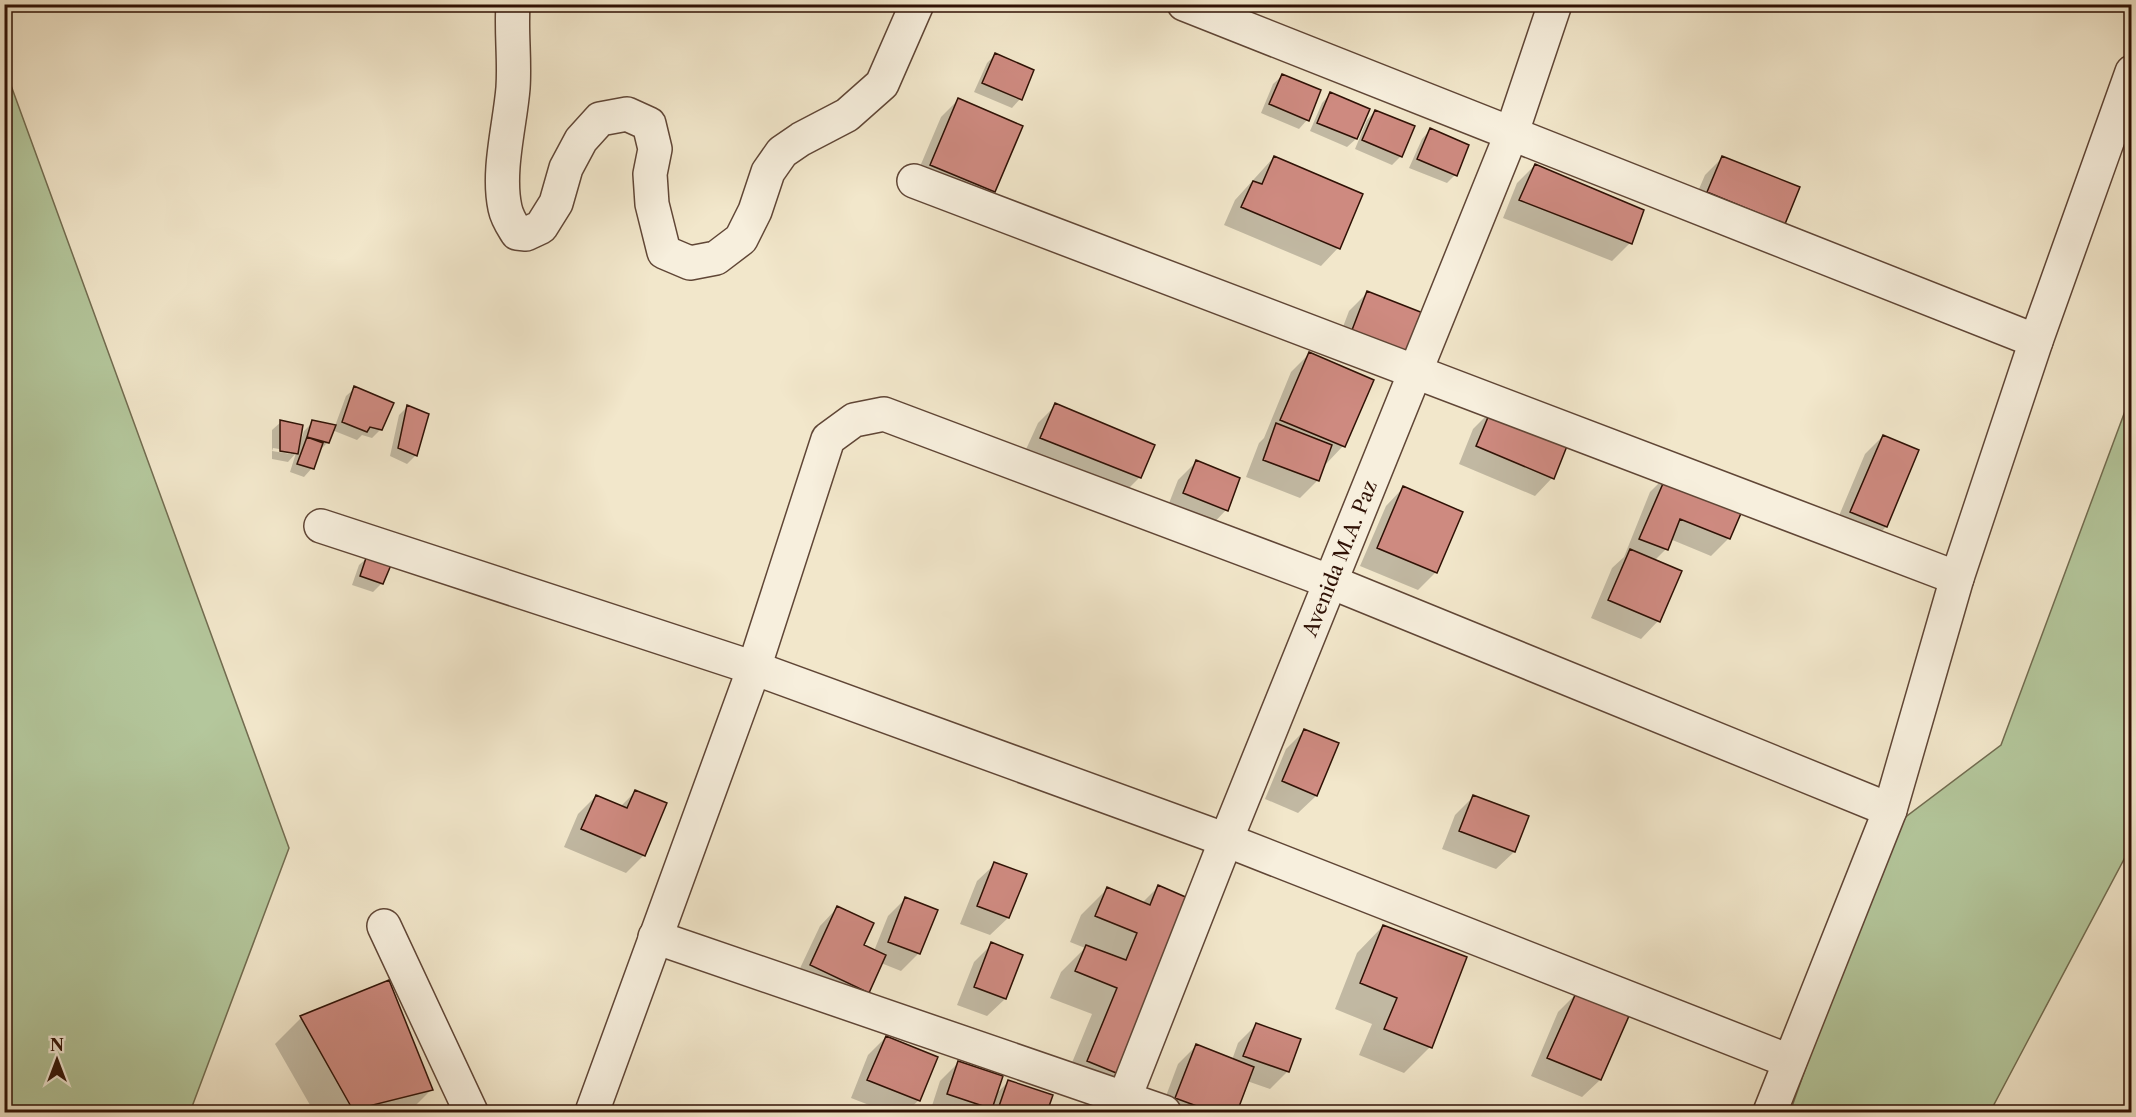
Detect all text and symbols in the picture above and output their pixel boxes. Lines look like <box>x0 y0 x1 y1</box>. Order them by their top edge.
street label: Avenida M.A. Paz <box>1297 477 1382 641</box>
north arrow <box>27 1030 87 1090</box>
text: N <box>50 1035 64 1055</box>

